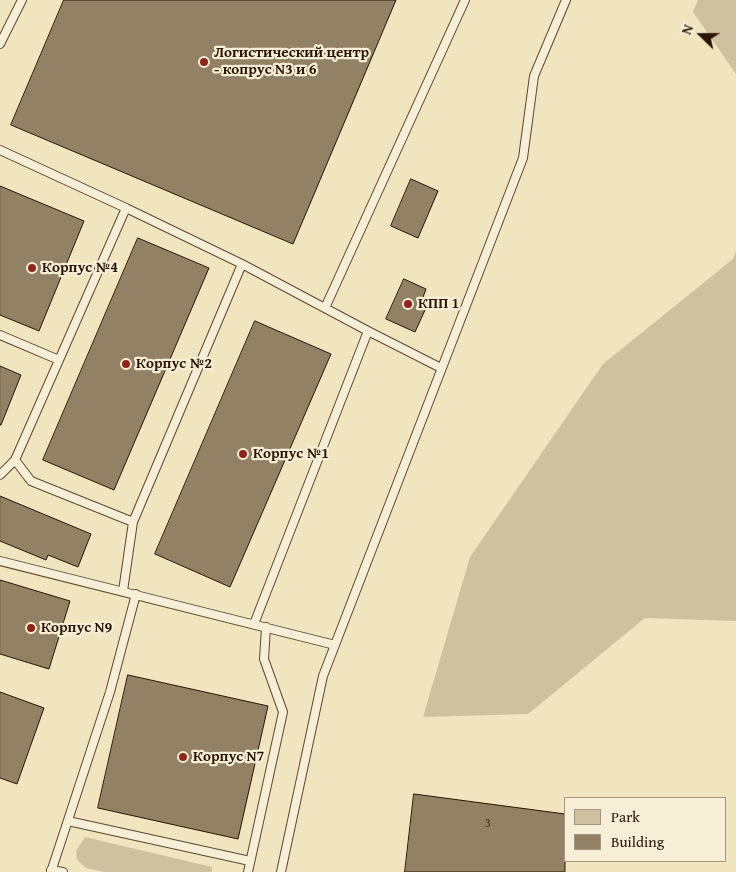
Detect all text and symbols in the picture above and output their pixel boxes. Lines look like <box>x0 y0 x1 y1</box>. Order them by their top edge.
north arrow <box>676 10 726 60</box>
text: N <box>676 21 698 37</box>
place label: Логистический центр - копрус N3 и 6 <box>214 44 369 79</box>
marker: Логистический центр - копрус N3 и 6 <box>198 56 210 68</box>
place label: Корпус №4 <box>42 259 118 277</box>
marker: Корпус №4 <box>26 262 38 274</box>
place label: КПП 1 <box>418 295 459 313</box>
marker: КПП 1 <box>402 298 414 310</box>
place label: Корпус №2 <box>136 355 212 373</box>
marker: Корпус №2 <box>120 358 132 370</box>
place label: Корпус №1 <box>253 445 329 463</box>
marker: Корпус №1 <box>237 448 249 460</box>
place label: Корпус N9 <box>41 619 112 637</box>
marker: Корпус N9 <box>25 622 37 634</box>
place label: Корпус N7 <box>193 748 264 766</box>
marker: Корпус N7 <box>177 751 189 763</box>
legend <box>564 797 726 862</box>
text: Park <box>611 806 640 827</box>
house number: 3 <box>485 817 491 831</box>
text: Building <box>611 831 664 852</box>

